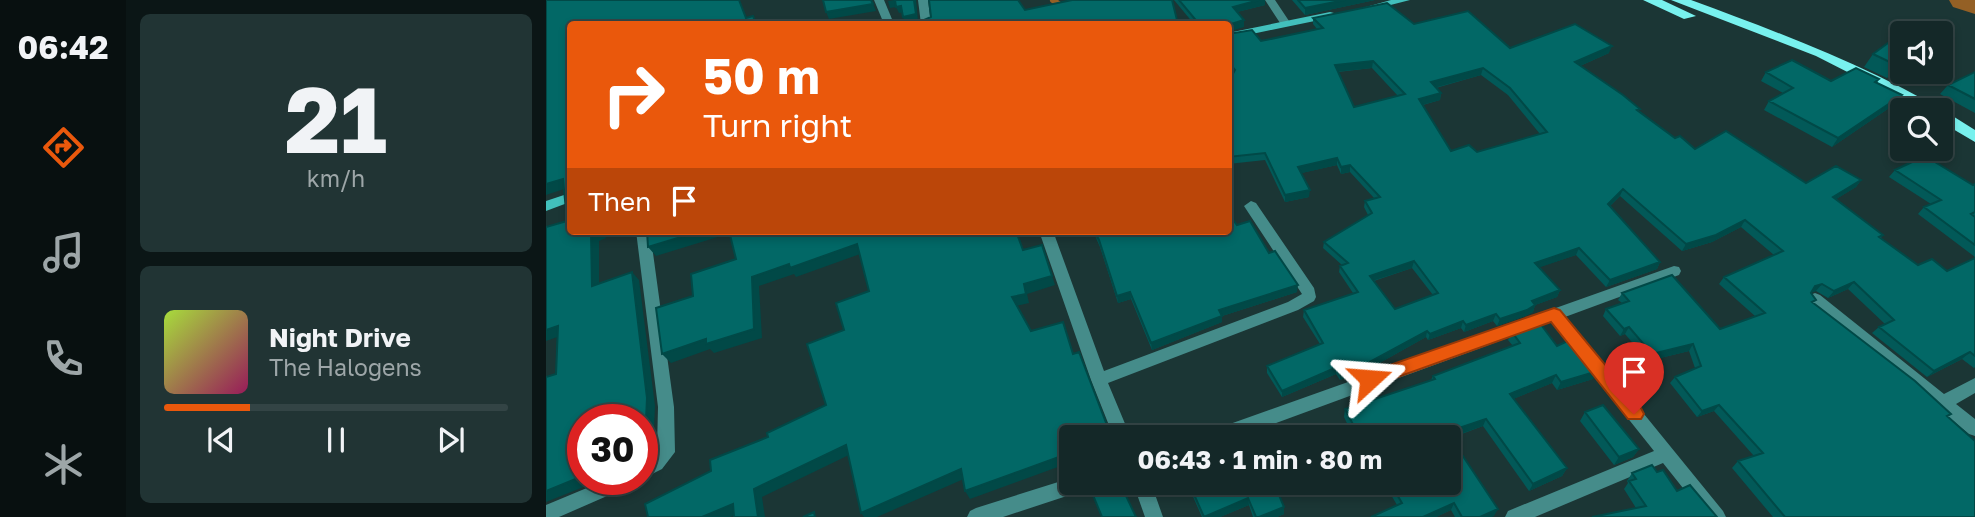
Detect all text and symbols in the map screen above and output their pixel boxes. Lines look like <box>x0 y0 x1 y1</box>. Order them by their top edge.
map controls <box>1890 21 1953 161</box>
button: sound <box>1890 21 1953 84</box>
text: 06:42 <box>18 28 108 66</box>
text: 50 m <box>703 46 820 105</box>
icon: right <box>588 49 679 140</box>
text: 21 <box>285 64 387 173</box>
button: search <box>1890 98 1953 161</box>
text: Turn right <box>703 106 852 144</box>
icon: directions <box>39 123 88 172</box>
text: km/h <box>307 164 365 192</box>
icon: arrive <box>665 182 703 220</box>
text: Then <box>588 186 651 217</box>
icon: music <box>39 228 88 277</box>
text: Night Drive <box>269 322 411 353</box>
icon: phone <box>39 334 88 383</box>
position arrow <box>1333 342 1407 416</box>
pin <box>1604 342 1664 414</box>
text: The Halogens <box>269 353 422 381</box>
icon: arrive <box>1615 353 1653 391</box>
speed limit sign: 30 <box>567 404 658 495</box>
icon: previous <box>202 421 240 459</box>
icon: pause <box>317 421 355 459</box>
icon: next <box>432 421 470 459</box>
icon: climate <box>39 440 88 489</box>
text: 06:43 · 1 min · 80 m <box>1138 444 1382 475</box>

